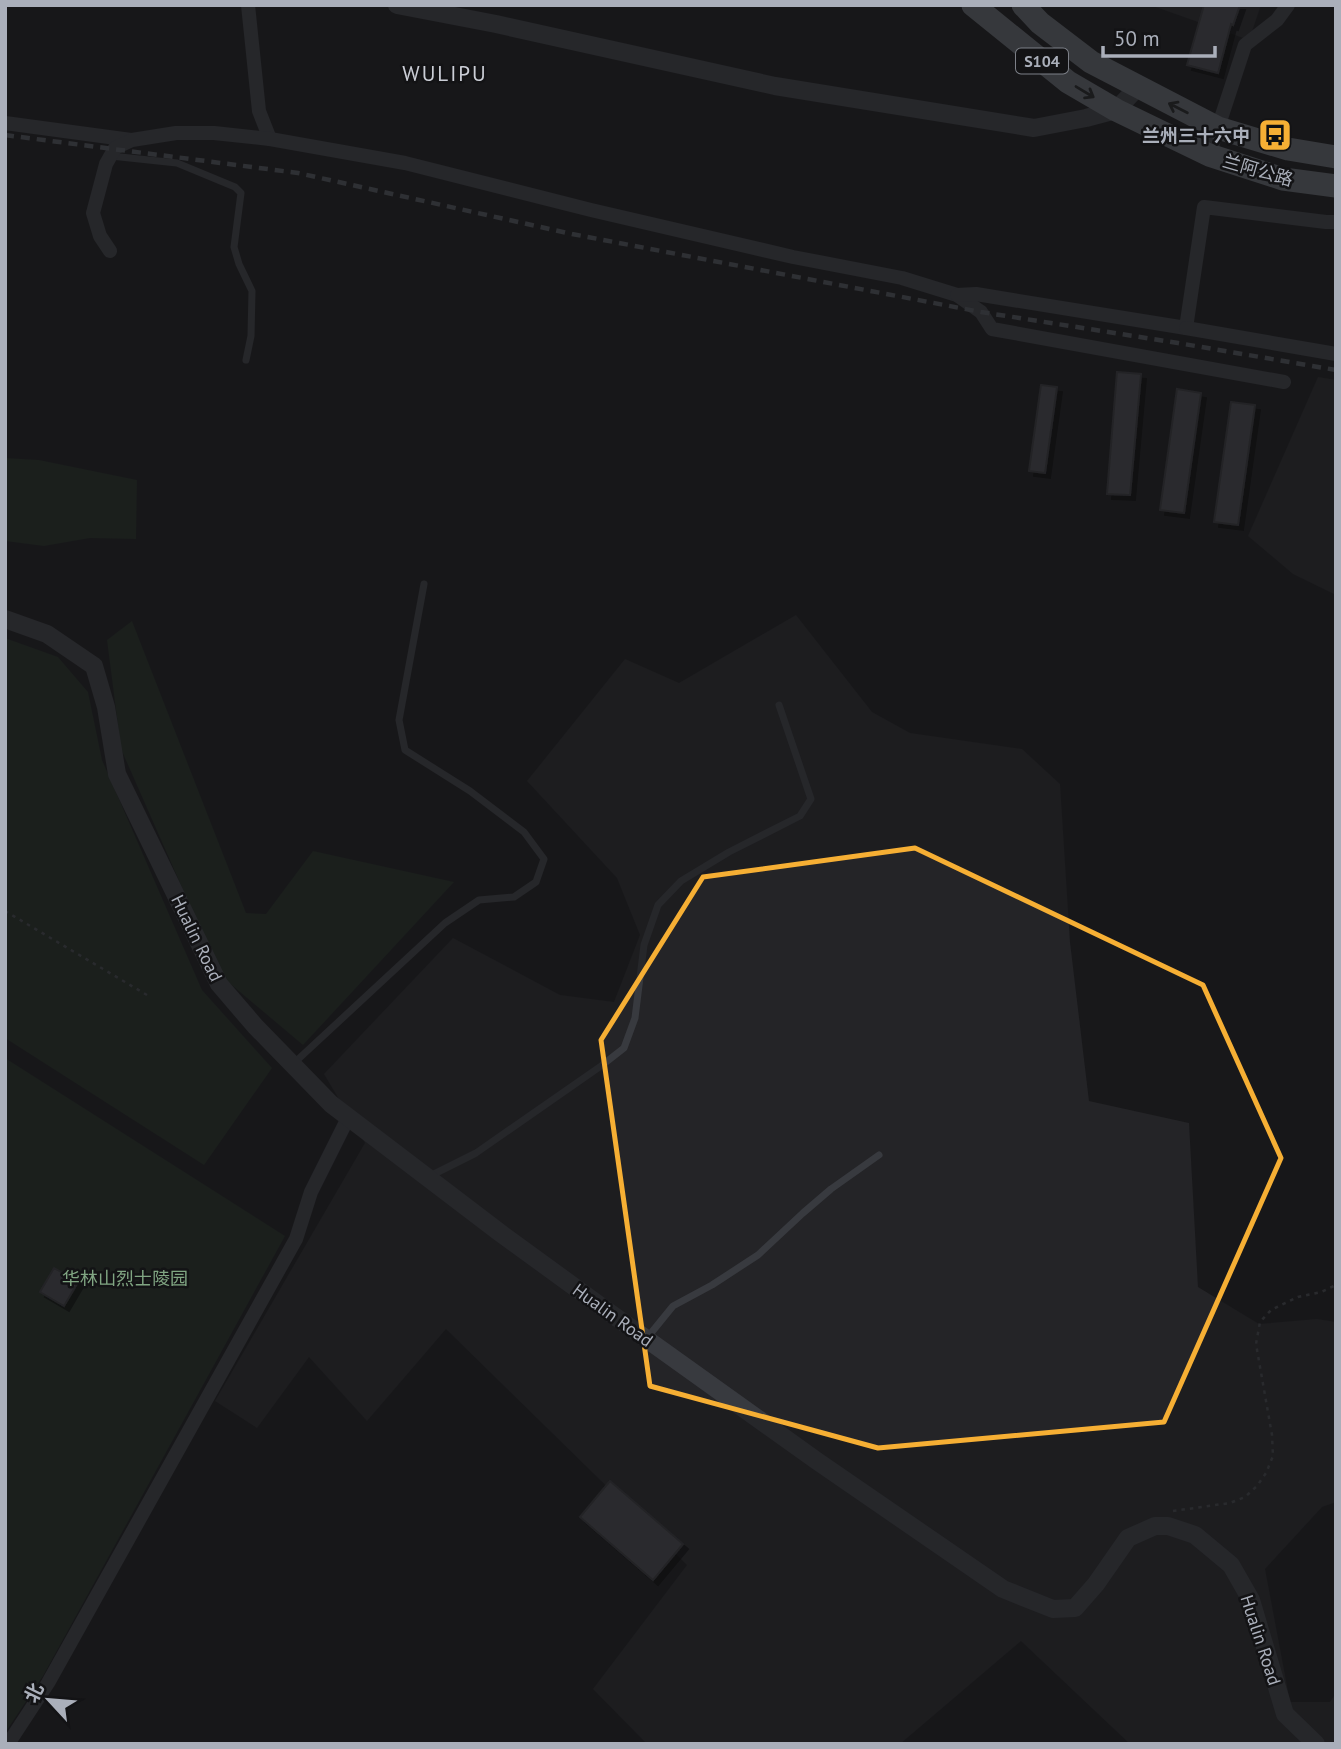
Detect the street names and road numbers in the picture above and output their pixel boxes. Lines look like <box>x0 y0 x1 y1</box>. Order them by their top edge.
road number: S104 <box>1016 48 1068 74</box>
street label: 兰阿公路 <box>1220 149 1296 191</box>
street label: Hualin Road <box>166 891 228 985</box>
street label: Hualin Road <box>568 1278 658 1352</box>
street label: Hualin Road <box>1236 1592 1286 1688</box>

